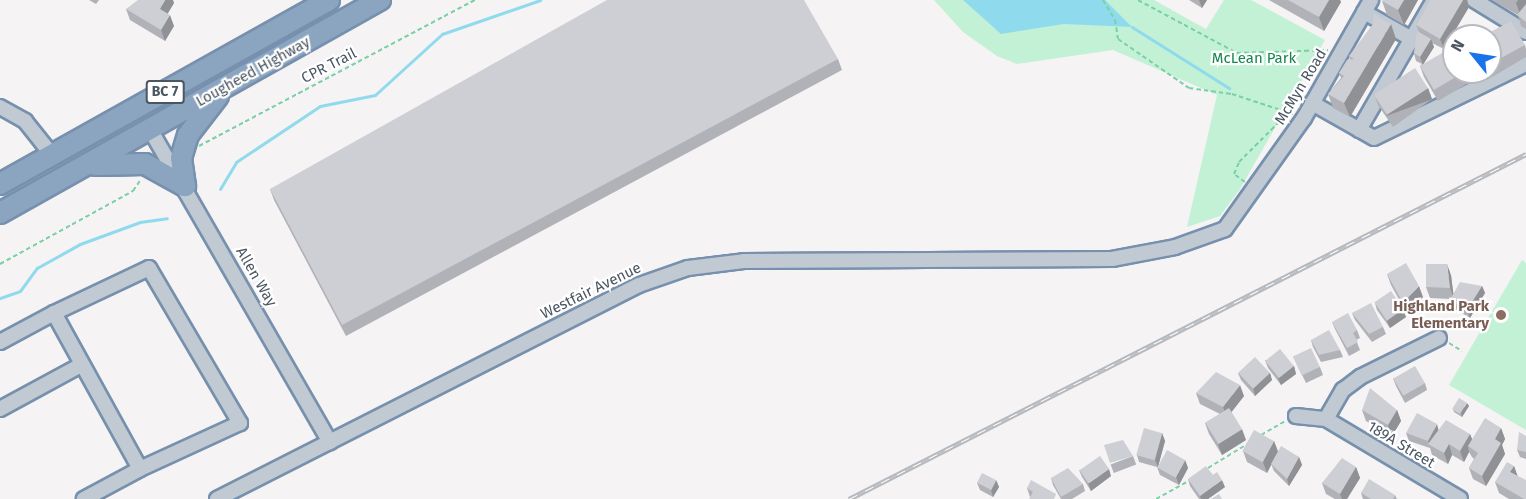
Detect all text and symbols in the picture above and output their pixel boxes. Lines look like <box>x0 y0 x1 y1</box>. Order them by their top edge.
north arrow <box>1442 24 1502 84</box>
street label: Lougheed Highway <box>193 33 313 111</box>
text: N <box>1447 36 1469 55</box>
street label: CPR Trail <box>298 44 360 88</box>
street label: McMyn Road <box>1271 46 1331 128</box>
park label: McLean Park <box>1212 50 1296 68</box>
road number: BC 7 <box>146 81 184 103</box>
street label: Allen Way <box>232 244 280 310</box>
street label: Westfair Avenue <box>538 259 644 323</box>
place label: Highland Park Elementary <box>1393 297 1489 332</box>
marker: Highland Park Elementary <box>1494 308 1508 322</box>
street label: 189A Street <box>1364 418 1438 472</box>

